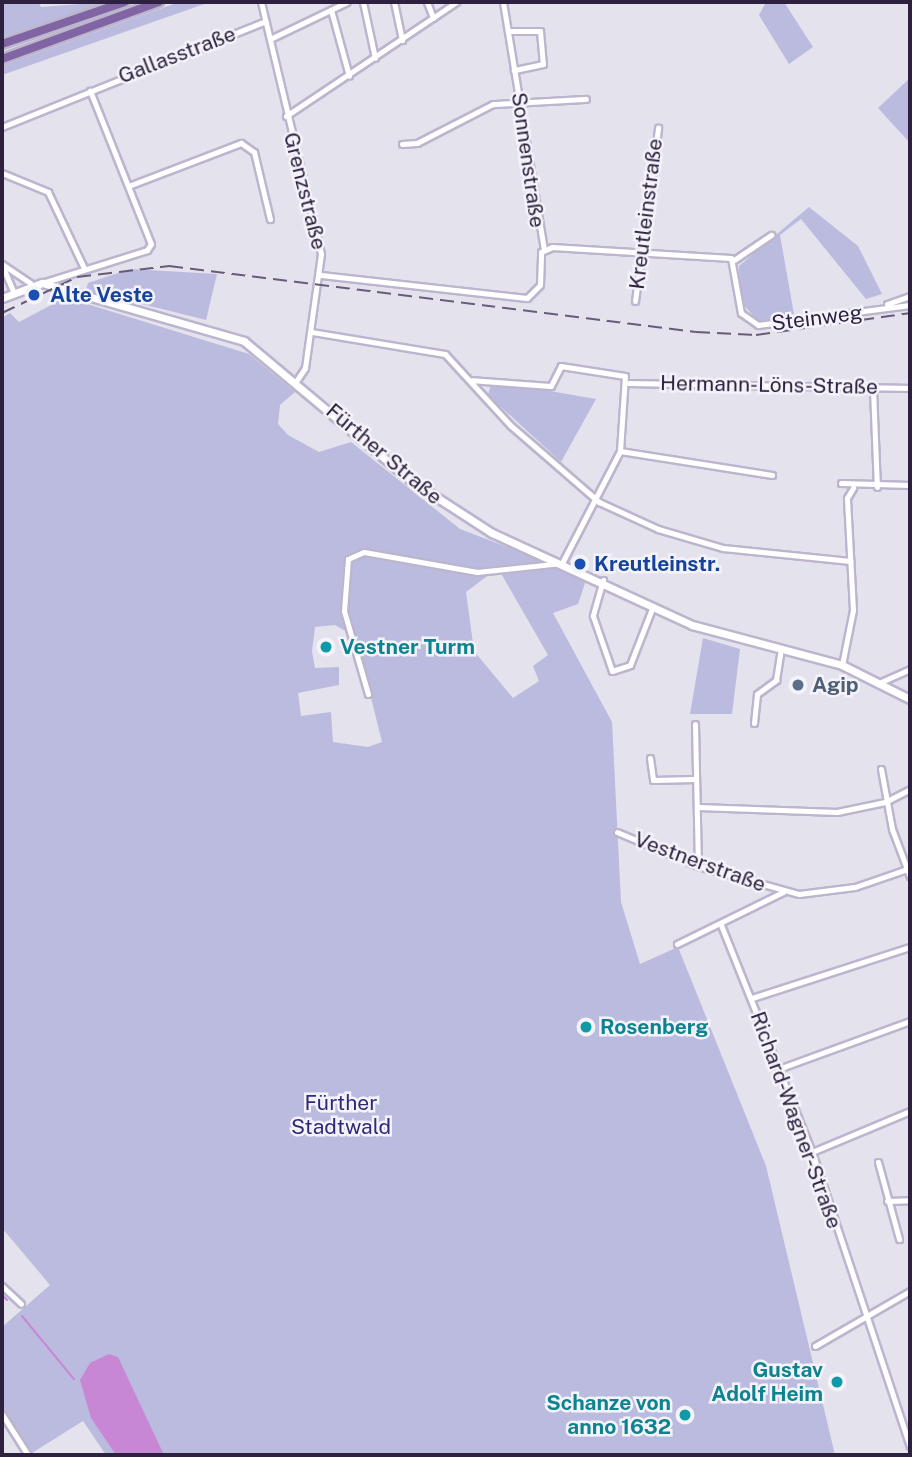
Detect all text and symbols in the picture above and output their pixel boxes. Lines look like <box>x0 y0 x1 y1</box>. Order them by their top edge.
street label: Gallasstraße <box>115 21 239 89</box>
street label: Sonnenstraße <box>506 91 550 229</box>
street label: Grenzstraße <box>278 130 332 252</box>
street label: Kreutleinstraße <box>624 137 668 291</box>
place label: Alte Veste <box>50 282 154 308</box>
marker: Alte Veste <box>24 285 44 305</box>
street label: Steinweg <box>770 300 864 336</box>
street label: Hermann-Löns-Straße <box>660 370 878 400</box>
street label: Fürther Straße <box>321 398 447 510</box>
place label: Kreutleinstr. <box>594 551 720 577</box>
marker: Kreutleinstr. <box>572 556 588 572</box>
place label: Vestner Turm <box>340 634 475 660</box>
marker: Vestner Turm <box>318 639 334 655</box>
place label: Agip <box>812 672 859 698</box>
marker: Agip <box>790 677 806 693</box>
street label: Vestnerstraße <box>631 827 769 897</box>
street label: Richard-Wagner-Straße <box>745 1008 847 1232</box>
place label: Rosenberg <box>600 1014 708 1040</box>
marker: Rosenberg <box>578 1019 594 1035</box>
park label: Fürther Stadtwald <box>291 1090 391 1140</box>
place label: Gustav Adolf Heim <box>711 1357 823 1407</box>
marker: Gustav Adolf Heim <box>829 1374 845 1390</box>
place label: Schanze von anno 1632 <box>546 1390 671 1440</box>
marker: Schanze von anno 1632 <box>677 1407 693 1423</box>

